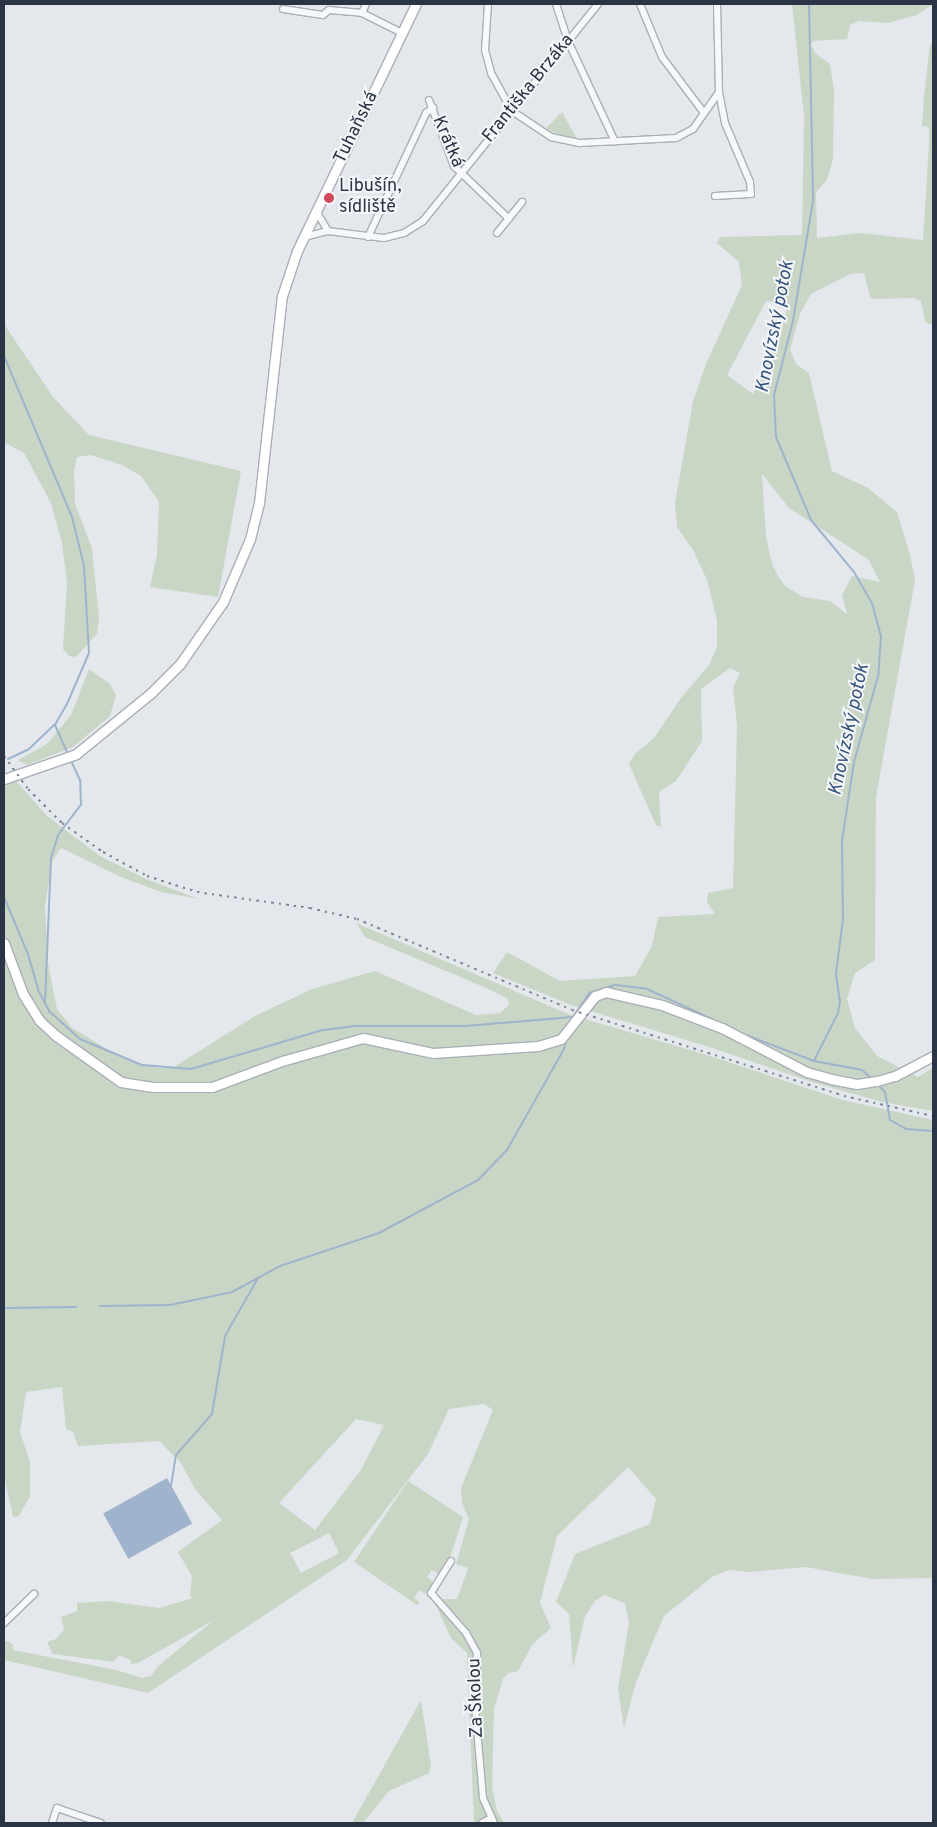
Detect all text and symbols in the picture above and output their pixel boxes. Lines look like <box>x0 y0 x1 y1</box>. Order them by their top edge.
street label: Františka Brzáka <box>479 31 579 147</box>
street label: Tuhaňská <box>330 88 384 168</box>
street label: Krátká <box>427 113 467 171</box>
place label: Libušín, sídliště <box>339 177 401 220</box>
marker: Libušín, sídliště <box>323 192 335 204</box>
water label: Knovízský potok <box>752 259 800 395</box>
water label: Knovízský potok <box>825 662 875 798</box>
street label: Za Školou <box>465 1658 489 1738</box>

